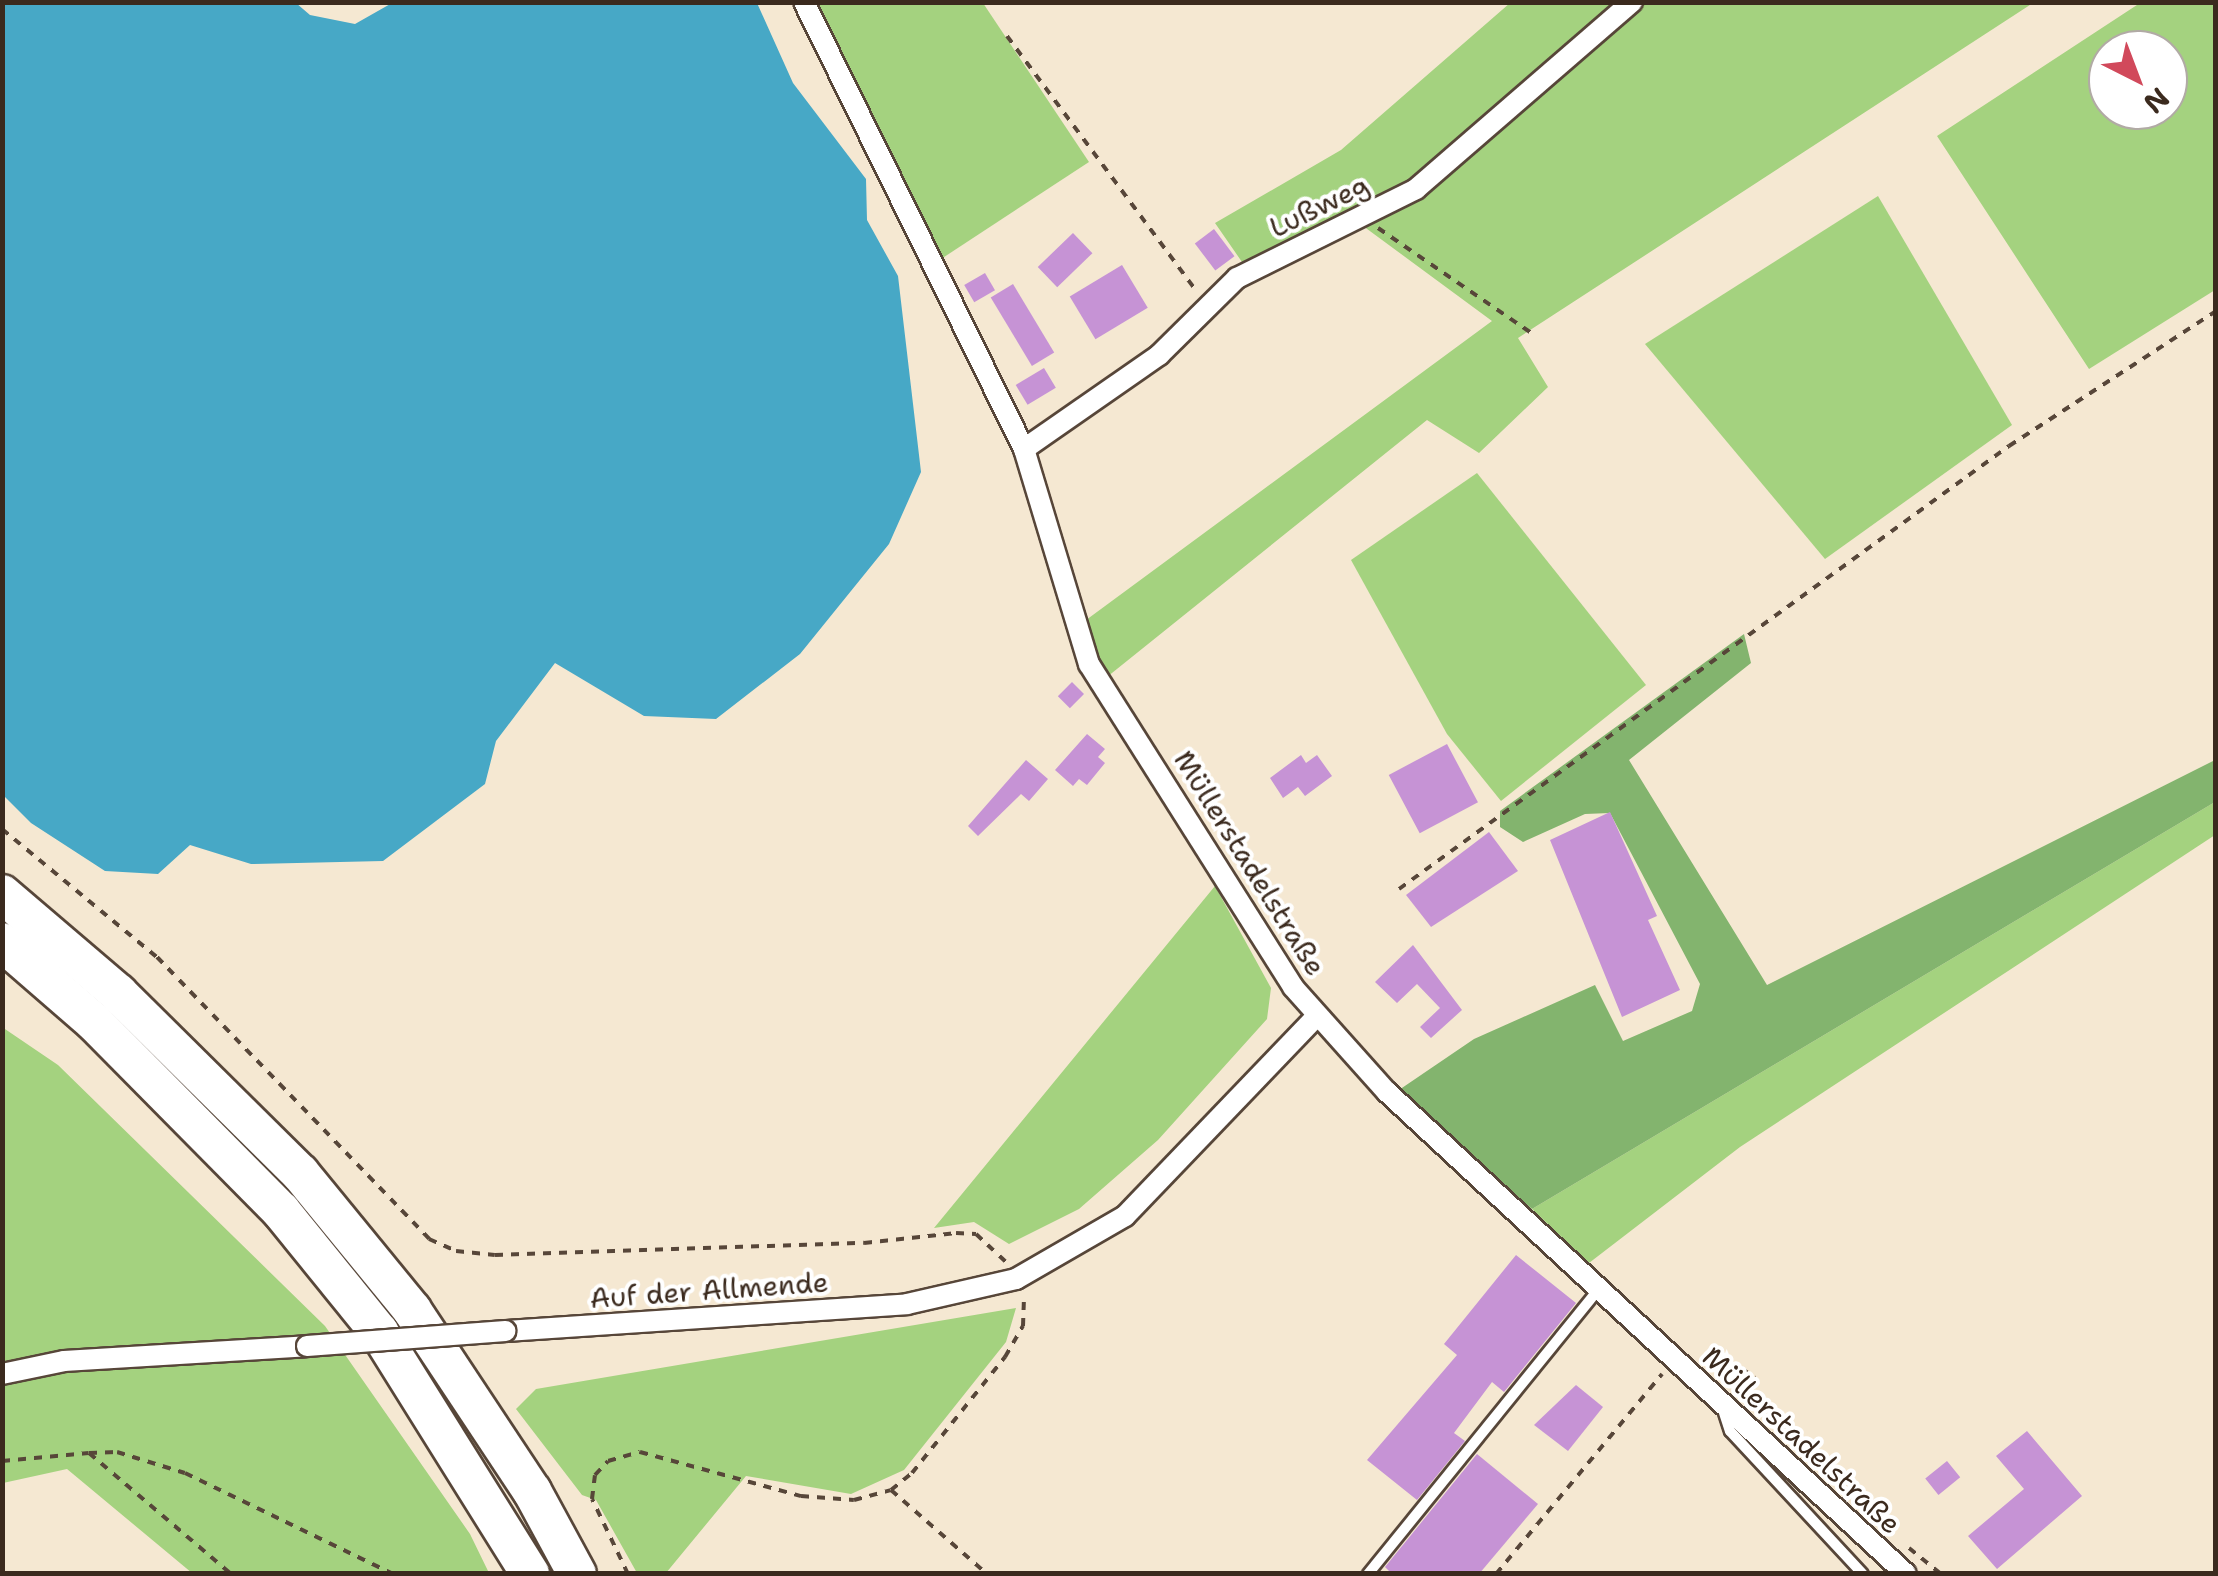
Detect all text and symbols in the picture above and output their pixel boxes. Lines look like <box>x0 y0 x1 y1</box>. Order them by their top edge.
north arrow <box>2088 30 2188 130</box>
text: N <box>2136 79 2178 122</box>
street label: Lußweg <box>1264 168 1374 244</box>
street label: Müllerstadelstraße <box>1167 744 1333 982</box>
street label: Auf der Allmende <box>589 1265 829 1315</box>
street label: Müllerstadelstraße <box>1696 1339 1908 1541</box>

